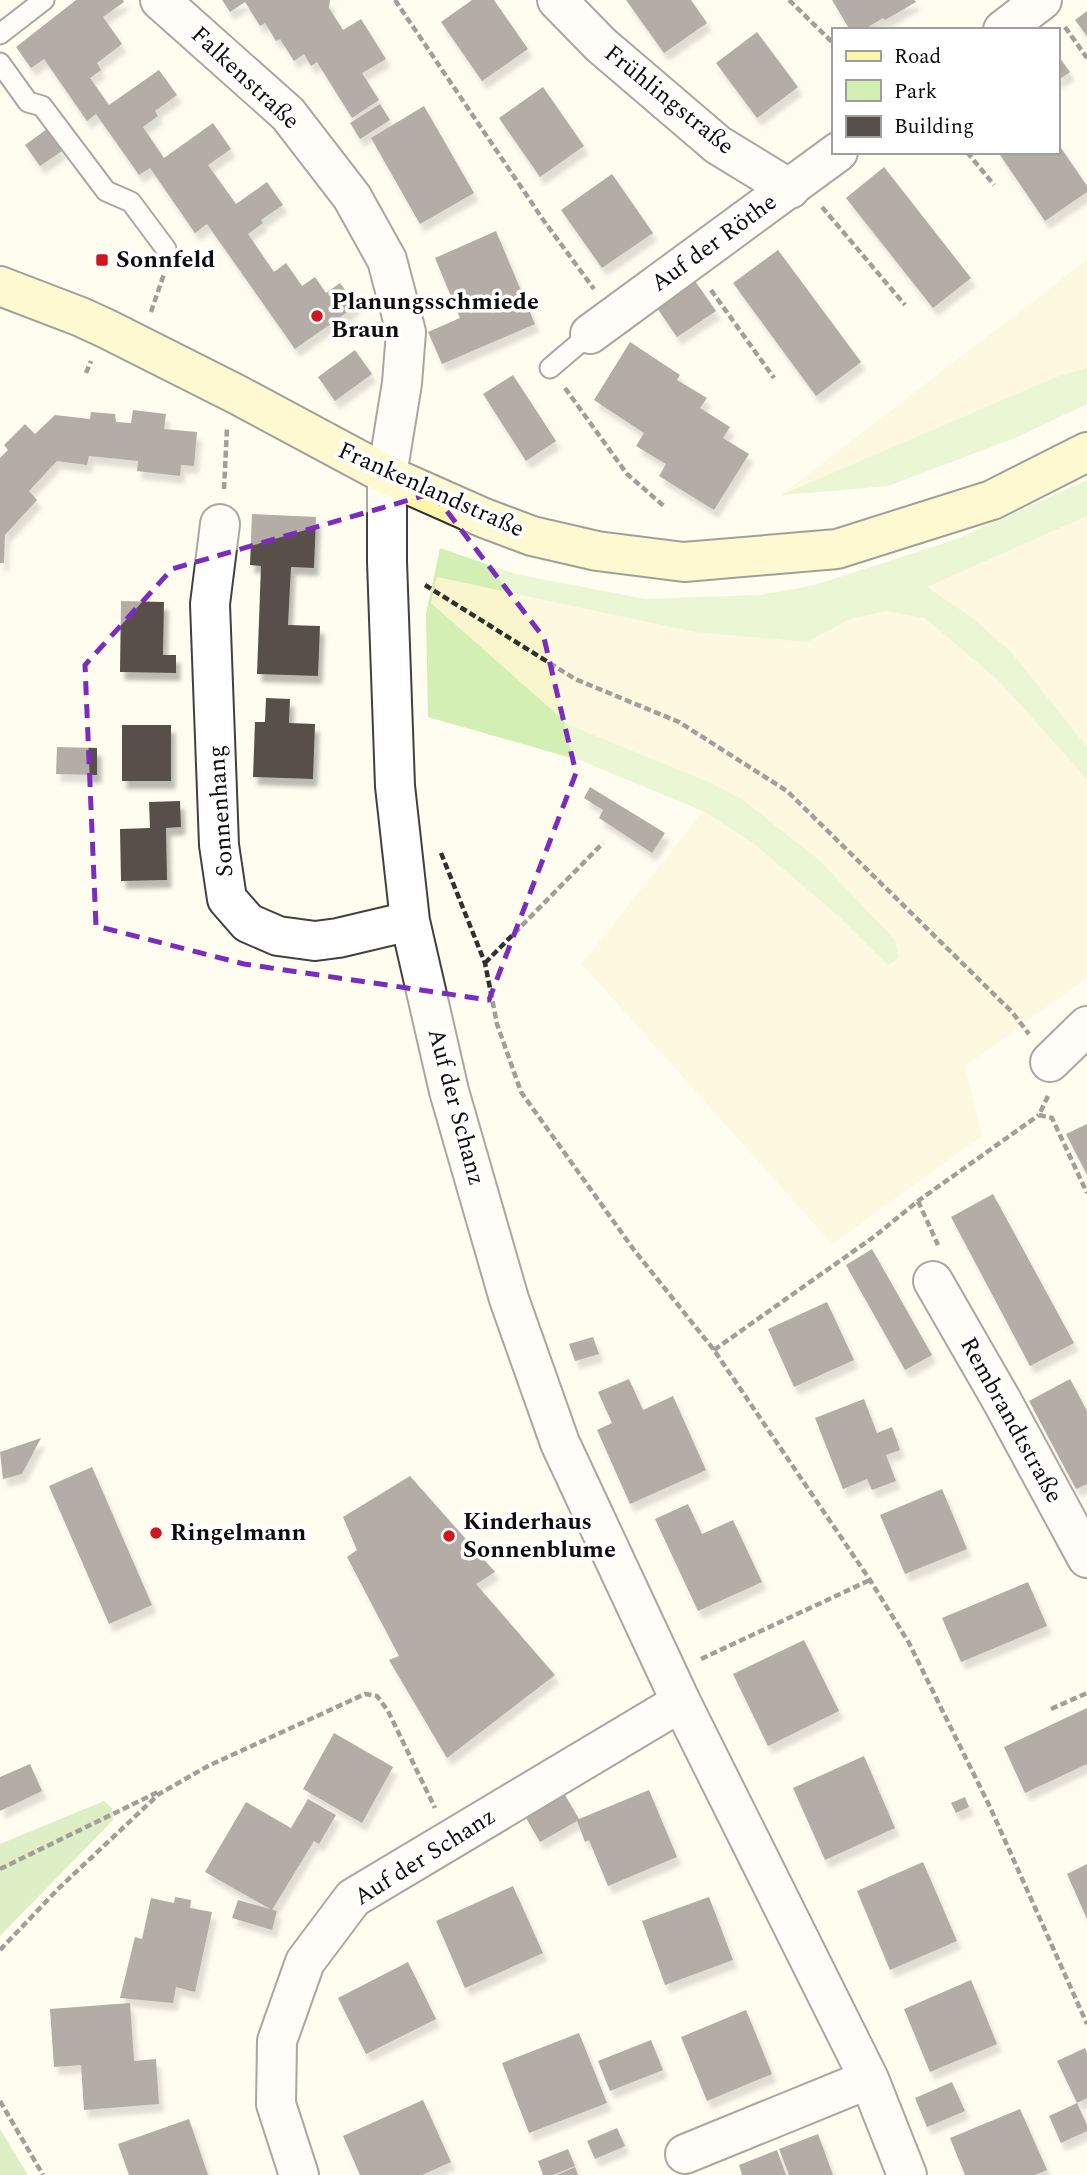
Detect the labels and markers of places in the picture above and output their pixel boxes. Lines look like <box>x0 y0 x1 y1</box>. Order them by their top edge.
place label: Sonnfeld <box>116 242 215 278</box>
marker: Sonnfeld <box>94 252 110 268</box>
place label: Planungsschmiede Braun <box>331 284 539 348</box>
marker: Planungsschmiede Braun <box>309 308 325 324</box>
place label: Kinderhaus Sonnenblume <box>463 1504 616 1568</box>
place label: Ringelmann <box>170 1515 307 1551</box>
marker: Ringelmann <box>148 1525 164 1541</box>
marker: Kinderhaus Sonnenblume <box>441 1528 457 1544</box>

